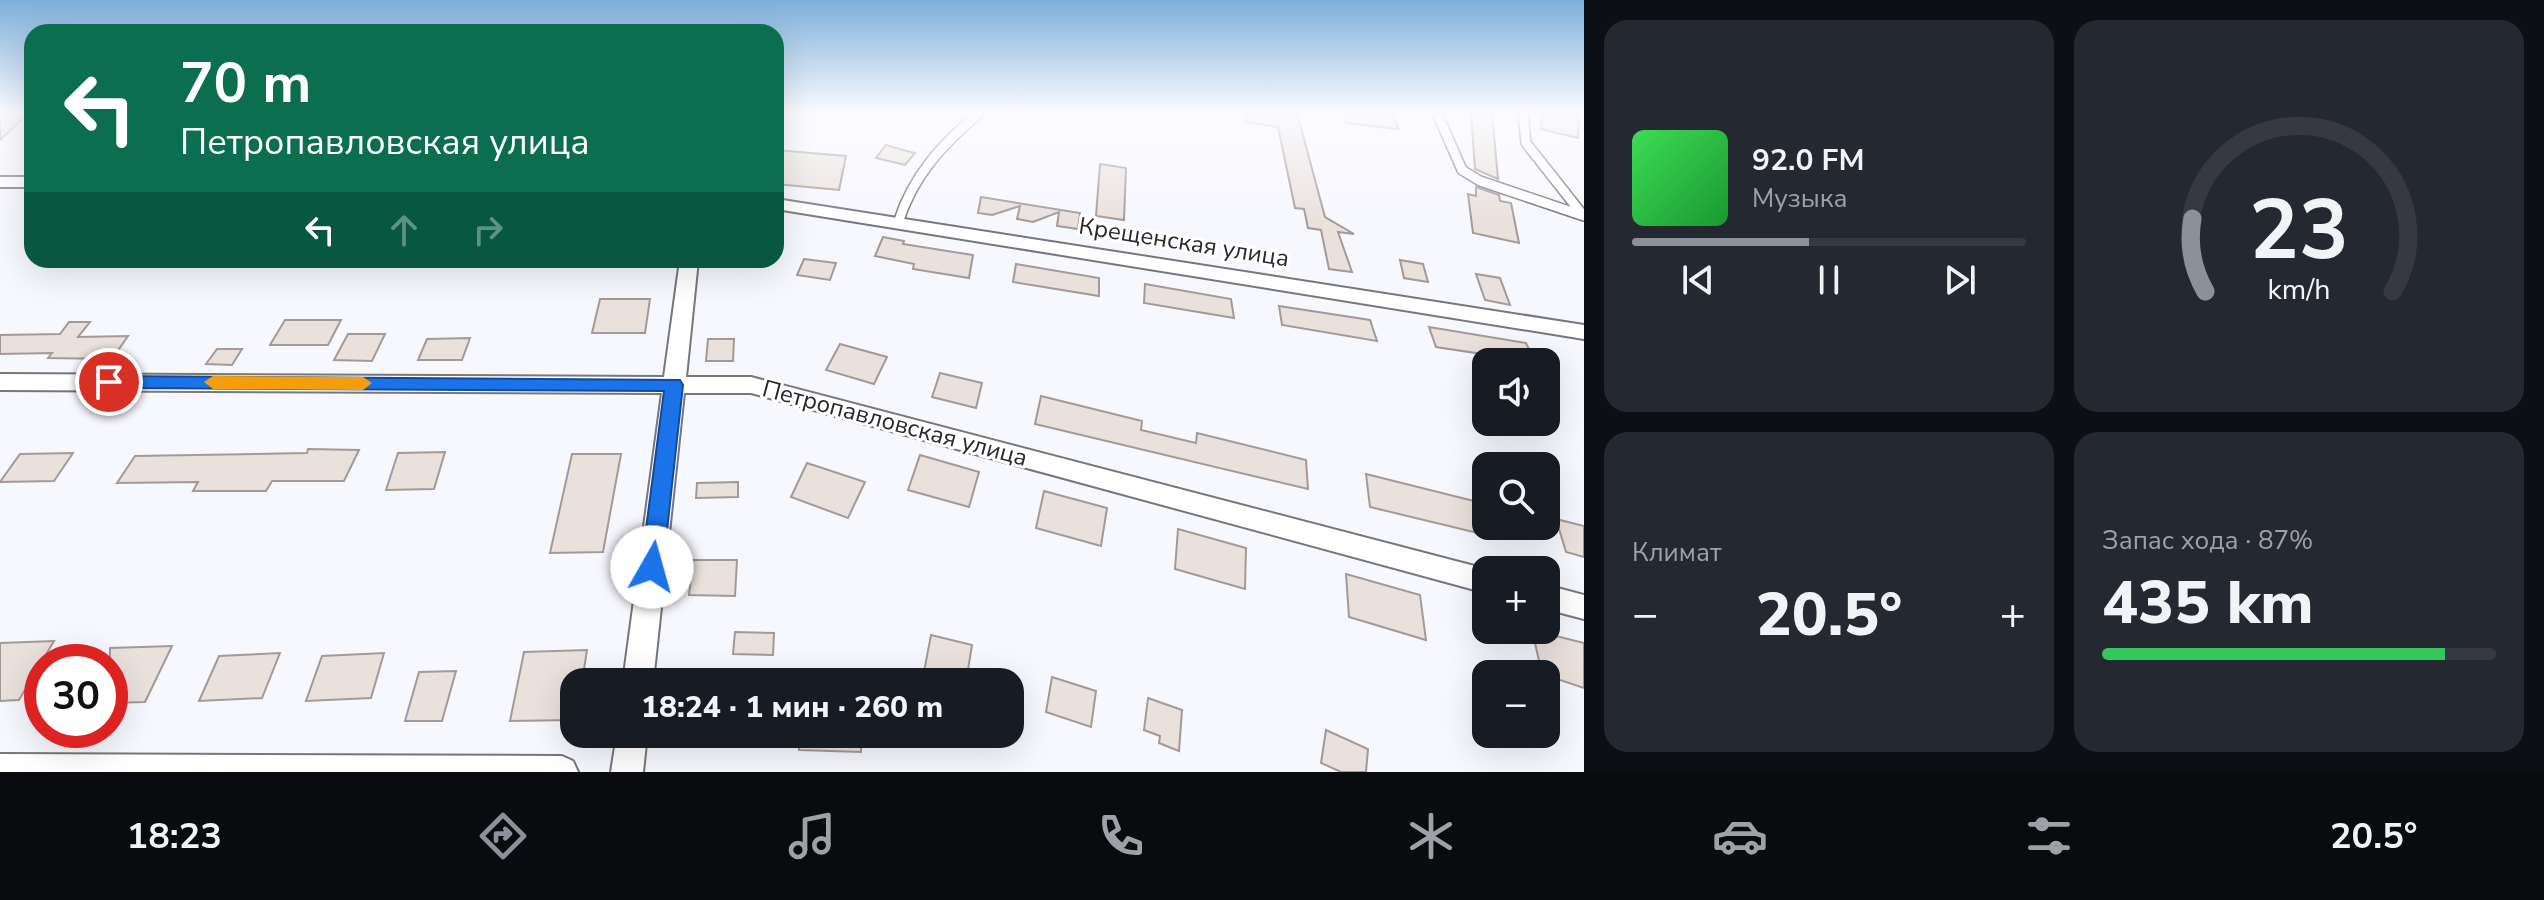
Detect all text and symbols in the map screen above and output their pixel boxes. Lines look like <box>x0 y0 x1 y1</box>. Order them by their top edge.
text: 70 m <box>180 45 311 122</box>
icon: left <box>48 56 152 160</box>
text: Петропавловская улица <box>180 118 590 167</box>
text: 92.0 FM <box>1752 140 1864 181</box>
text: 23 <box>2249 173 2349 286</box>
text: Музыка <box>1752 181 1847 216</box>
icon: left <box>298 208 342 252</box>
icon: ahead <box>382 208 426 252</box>
icon: right <box>466 208 510 252</box>
street label: Крещенская улица <box>1077 210 1291 274</box>
icon: previous <box>1676 258 1720 302</box>
icon: pause <box>1807 258 1851 302</box>
icon: next <box>1938 258 1982 302</box>
text: km/h <box>2268 270 2330 309</box>
pin <box>75 348 143 416</box>
map controls <box>1472 348 1560 748</box>
button: sound <box>1472 348 1560 436</box>
icon: arrive <box>87 360 131 404</box>
street label: Петропавловская улица <box>759 372 1031 474</box>
button: search <box>1472 452 1560 540</box>
text: Запас хода · 87% <box>2102 523 2313 558</box>
position arrow <box>610 525 694 609</box>
text: Климат <box>1632 535 1721 570</box>
button: + <box>1472 556 1560 644</box>
text: 435 km <box>2102 562 2314 644</box>
text: 20.5° <box>1756 574 1902 656</box>
text: − <box>1632 585 1658 645</box>
text: + <box>2000 585 2026 645</box>
speed limit sign: 30 <box>24 644 128 748</box>
button: − <box>1472 660 1560 748</box>
text: 18:24 · 1 мин · 260 m <box>641 687 943 728</box>
icon: directions <box>475 808 531 864</box>
icon: music <box>784 808 840 864</box>
icon: phone <box>1093 808 1149 864</box>
icon: climate <box>1403 808 1459 864</box>
icon: car <box>1712 808 1768 864</box>
icon: filters <box>2021 808 2077 864</box>
text: 18:23 <box>127 812 222 861</box>
text: 20.5° <box>2330 812 2417 861</box>

